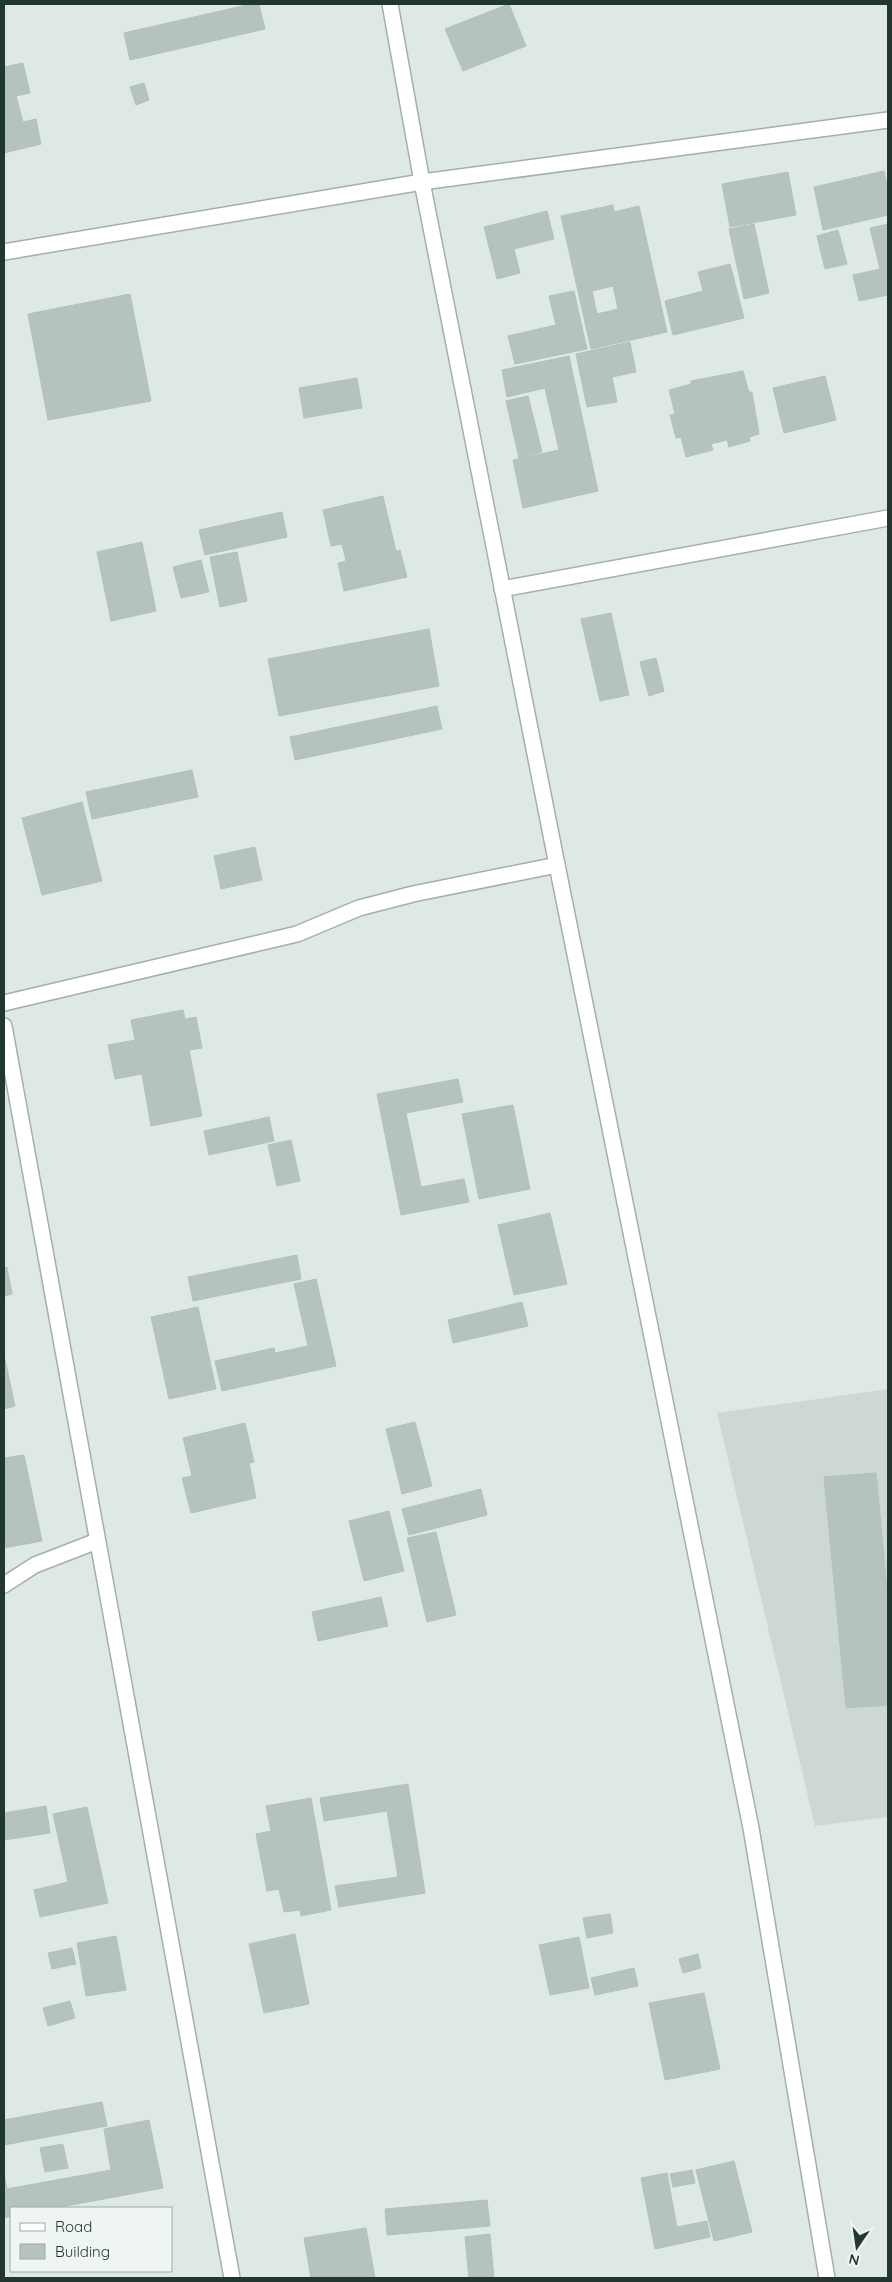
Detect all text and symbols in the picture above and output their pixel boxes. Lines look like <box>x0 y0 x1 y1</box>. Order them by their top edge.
legend <box>10 2207 172 2272</box>
text: Road <box>55 2217 92 2236</box>
north arrow <box>832 2222 882 2272</box>
text: Building <box>55 2242 110 2261</box>
text: N <box>847 2250 861 2270</box>

